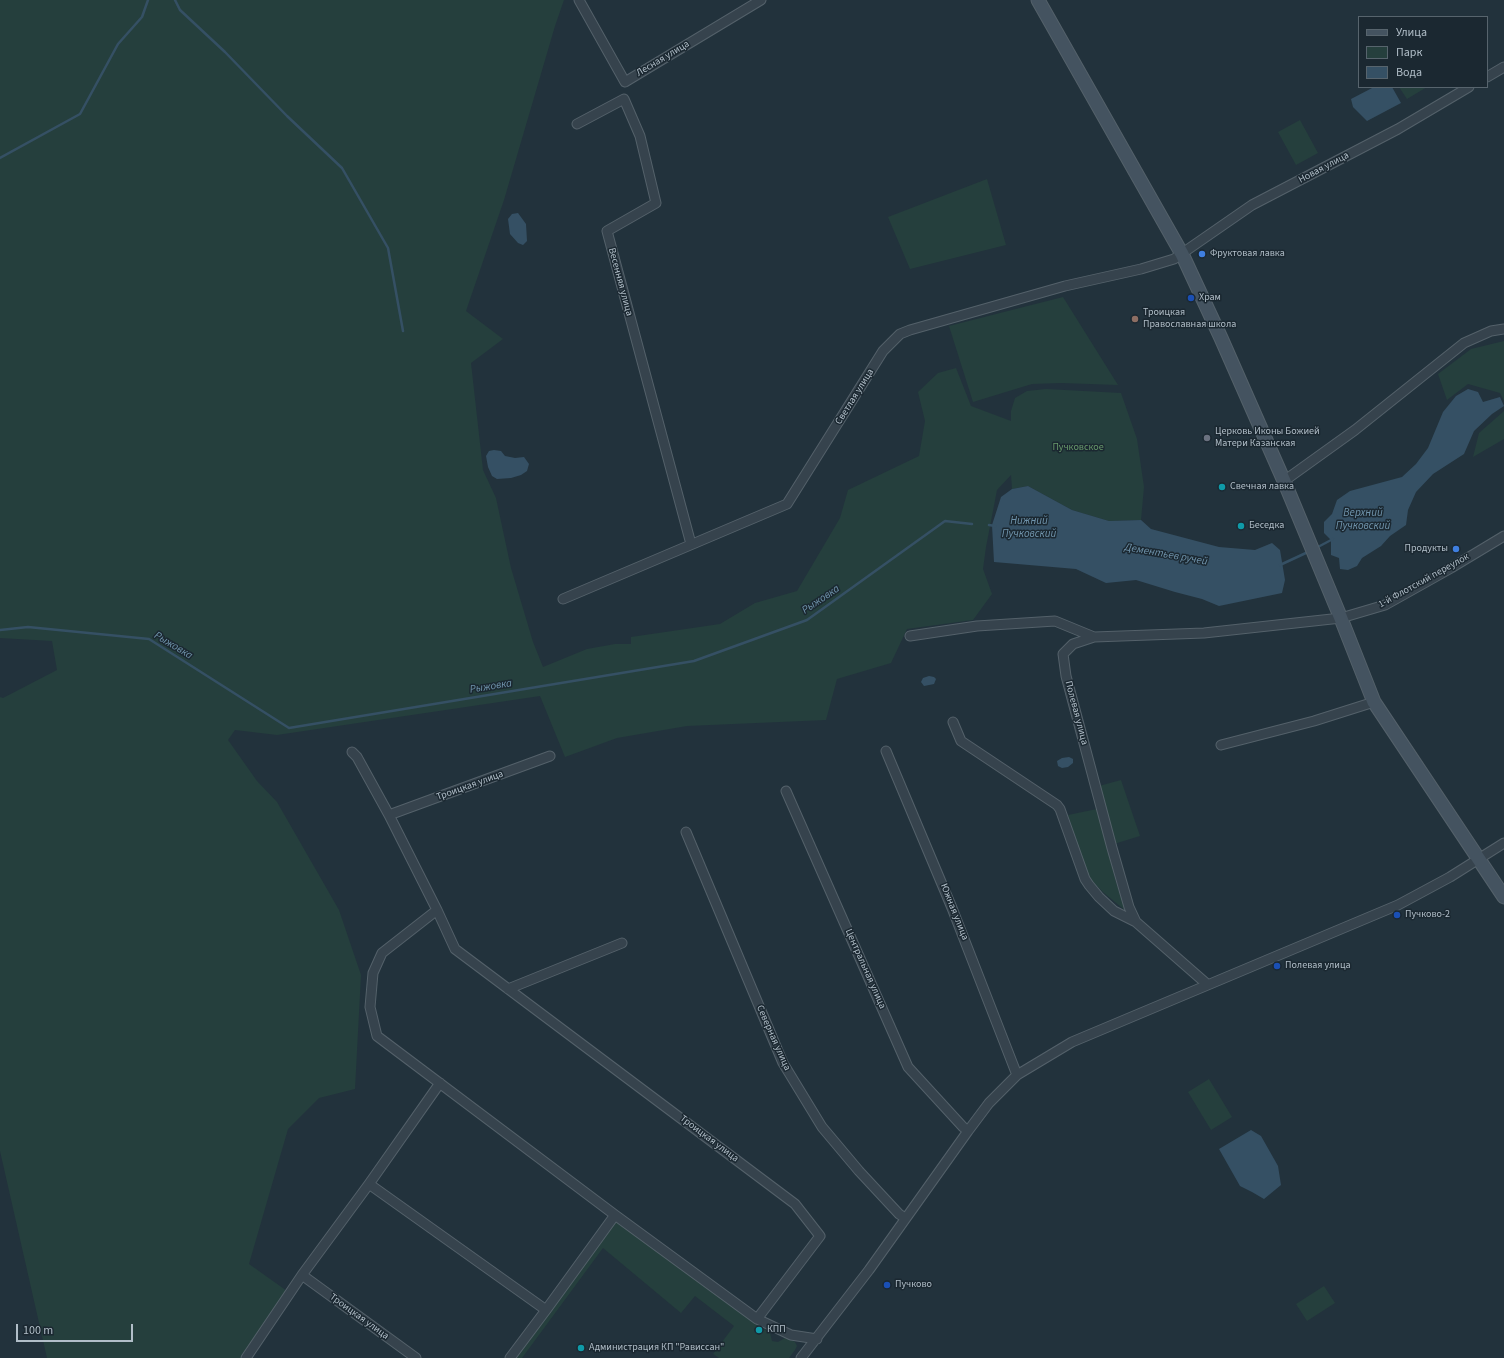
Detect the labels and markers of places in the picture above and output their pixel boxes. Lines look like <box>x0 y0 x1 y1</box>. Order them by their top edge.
place label: Фруктовая лавка <box>1210 248 1285 260</box>
marker: Фруктовая лавка <box>1197 249 1207 259</box>
place label: Храм <box>1199 292 1221 304</box>
marker: Храм <box>1186 293 1196 303</box>
place label: Троицкая Православная школа <box>1143 307 1236 330</box>
marker: Троицкая Православная школа <box>1130 314 1140 324</box>
place label: Церковь Иконы Божией Матери Казанская <box>1215 426 1320 450</box>
marker: Церковь Иконы Божией Матери Казанская <box>1202 433 1212 443</box>
place label: Свечная лавка <box>1230 481 1294 493</box>
marker: Свечная лавка <box>1217 482 1227 492</box>
place label: Беседка <box>1249 520 1284 532</box>
marker: Беседка <box>1236 521 1246 531</box>
place label: Продукты <box>1405 543 1448 555</box>
marker: Продукты <box>1451 544 1461 554</box>
place label: Пучково-2 <box>1405 909 1450 921</box>
marker: Пучково-2 <box>1392 910 1402 920</box>
place label: Полевая улица <box>1285 960 1351 972</box>
marker: Полевая улица <box>1272 961 1282 971</box>
place label: Пучково <box>895 1279 932 1291</box>
marker: Пучково <box>882 1280 892 1290</box>
place label: КПП <box>767 1324 786 1336</box>
marker: КПП <box>754 1325 764 1335</box>
place label: Администрация КП "Рависсан" <box>589 1342 724 1354</box>
marker: Администрация КП "Рависсан" <box>576 1343 586 1353</box>

